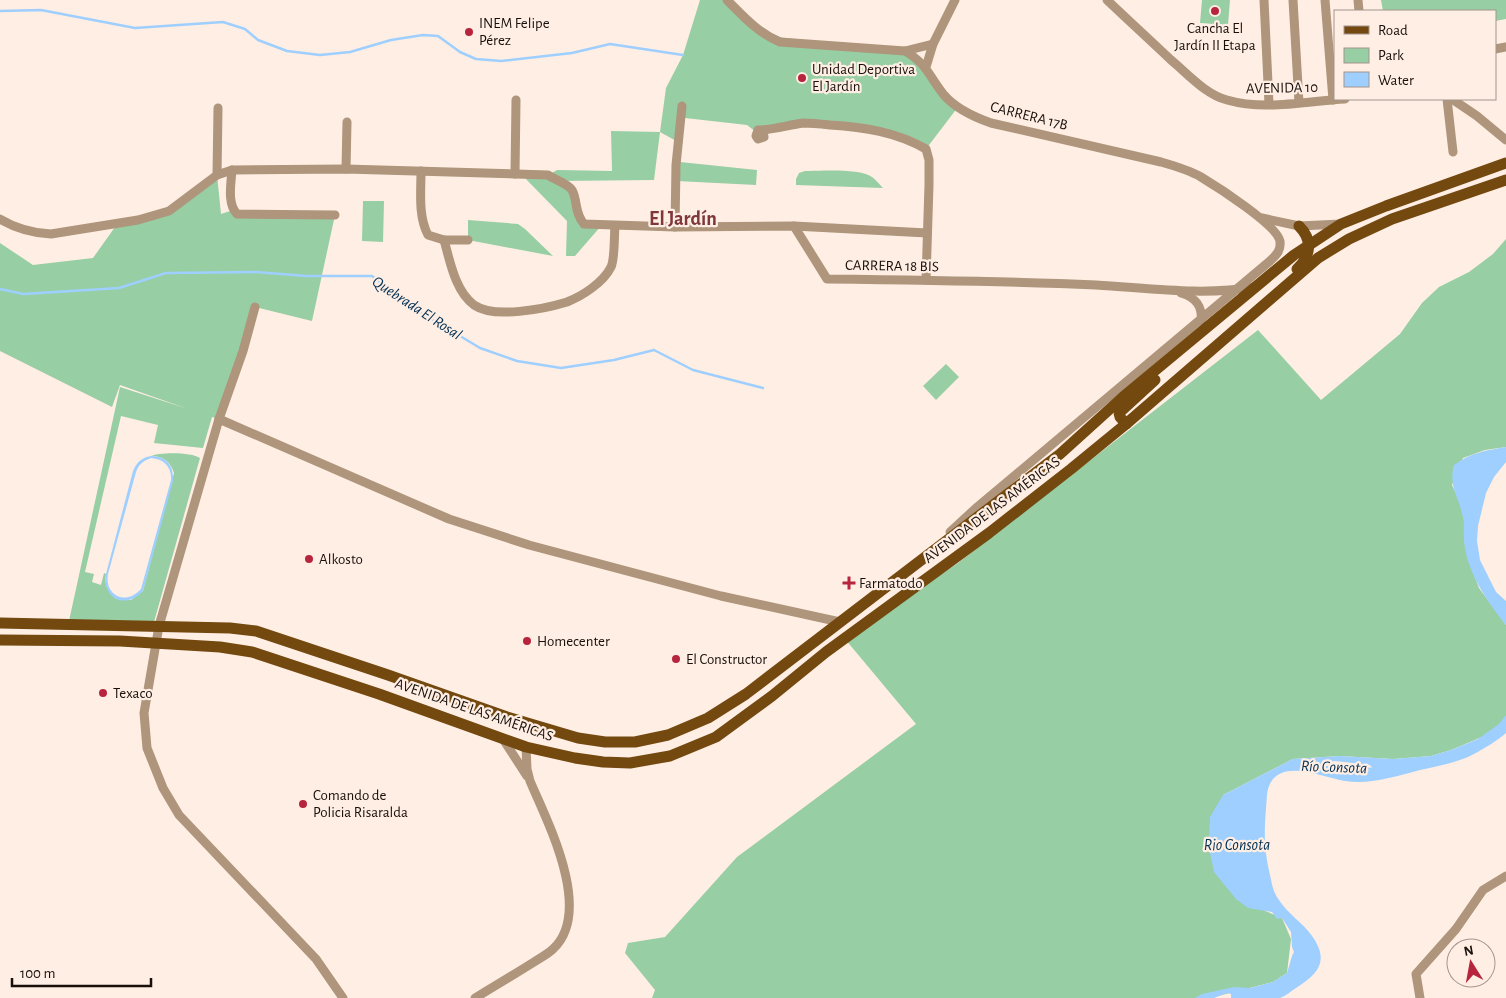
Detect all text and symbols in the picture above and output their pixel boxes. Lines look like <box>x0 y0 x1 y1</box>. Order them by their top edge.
marker: Cancha El Jardín II Etapa <box>1209 5 1221 17</box>
legend <box>1334 10 1496 100</box>
place label: INEM Felipe Pérez <box>479 16 550 48</box>
place label: Cancha El Jardín II Etapa <box>1174 21 1256 53</box>
text: Road <box>1378 23 1408 38</box>
marker: INEM Felipe Pérez <box>463 26 475 38</box>
text: Park <box>1378 48 1404 63</box>
place label: Unidad Deportiva El Jardín <box>812 62 915 94</box>
marker: Unidad Deportiva El Jardín <box>796 72 808 84</box>
text: Water <box>1378 73 1414 88</box>
street label: AVENIDA 10 <box>1246 80 1318 96</box>
street label: CARRERA 17B <box>989 99 1069 133</box>
district label: El Jardín <box>649 209 717 229</box>
street label: CARRERA 18 BIS <box>845 258 939 274</box>
water label: Quebrada El Rosal <box>369 273 465 344</box>
street label: AVENIDA DE LAS AMÉRICAS <box>920 452 1063 566</box>
place label: Alkosto <box>319 552 363 567</box>
marker: Alkosto <box>303 553 315 565</box>
place label: Farmatodo <box>859 576 923 591</box>
marker: Farmatodo <box>843 577 855 589</box>
place label: Homecenter <box>537 634 610 649</box>
marker: Homecenter <box>521 635 533 647</box>
place label: El Constructor <box>686 652 767 667</box>
marker: El Constructor <box>670 653 682 665</box>
street label: AVENIDA DE LAS AMÉRICAS <box>393 674 556 744</box>
place label: Texaco <box>113 686 153 701</box>
marker: Texaco <box>97 687 109 699</box>
water label: Río Consota <box>1301 758 1367 776</box>
place label: Comando de Policia Risaralda <box>313 788 408 820</box>
marker: Comando de Policia Risaralda <box>297 798 309 810</box>
water label: Rio Consota <box>1204 837 1270 853</box>
north arrow <box>1446 938 1496 988</box>
text: N <box>1463 943 1475 959</box>
scale bar <box>12 956 151 988</box>
text: 100 m <box>20 966 55 981</box>

